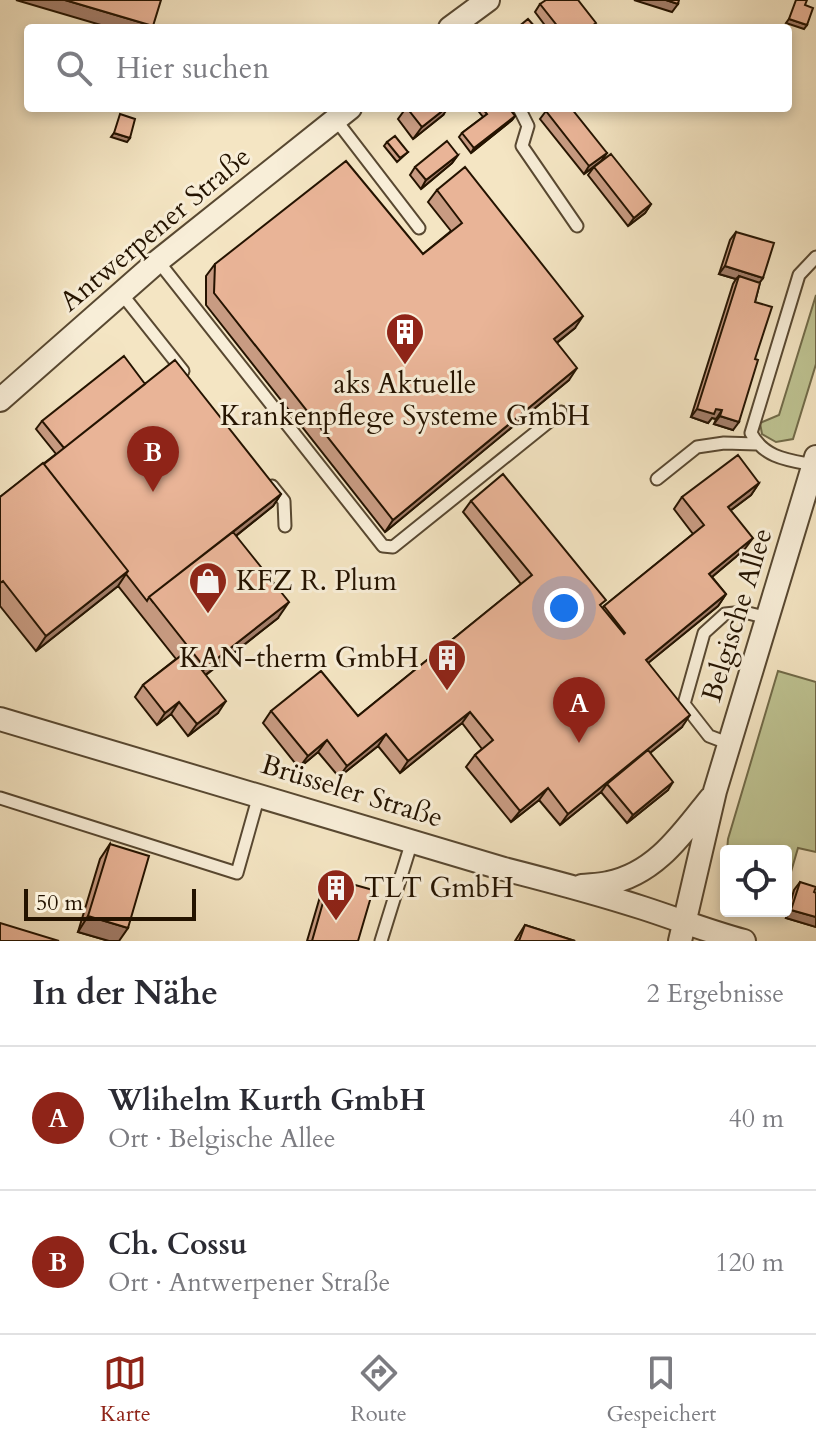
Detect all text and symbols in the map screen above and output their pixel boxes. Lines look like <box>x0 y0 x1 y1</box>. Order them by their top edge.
search box <box>24 24 792 112</box>
icon: search <box>52 46 96 90</box>
text: Hier suchen <box>116 48 269 89</box>
street label: Antwerpener Straße <box>51 138 259 320</box>
building icon: aks Aktuelle Krankenpflege Systeme GmbH <box>384 311 426 366</box>
place label: aks Aktuelle Krankenpflege Systeme GmbH <box>220 365 590 435</box>
pin: B <box>127 426 179 492</box>
street label: Belgische Allee <box>693 523 781 707</box>
shop icon: KFZ R. Plum <box>187 560 229 615</box>
place label: KFZ R. Plum <box>236 562 397 600</box>
your location <box>544 588 584 628</box>
building icon: KAN-therm GmbH <box>426 637 468 692</box>
place label: KAN-therm GmbH <box>179 639 419 677</box>
pin: A <box>553 677 605 743</box>
street label: Brüsseler Straße <box>256 745 448 837</box>
map controls <box>720 845 792 917</box>
button: locate <box>720 845 792 917</box>
building icon: TLT GmbH <box>315 867 357 922</box>
place label: TLT GmbH <box>364 869 514 907</box>
scale bar <box>24 885 196 921</box>
text: 50 m <box>36 888 83 918</box>
text: In der Nähe <box>32 970 218 1016</box>
text: 2 Ergebnisse <box>647 976 784 1011</box>
text: Wlihelm Kurth GmbH <box>108 1080 426 1121</box>
text: A <box>48 1101 68 1136</box>
text: 40 m <box>728 1101 784 1136</box>
text: Ort · Belgische Allee <box>108 1121 336 1156</box>
text: Ch. Cossu <box>108 1224 247 1265</box>
text: B <box>49 1245 67 1280</box>
text: 120 m <box>715 1245 784 1280</box>
text: Ort · Antwerpener Straße <box>108 1265 390 1300</box>
tab: Karte <box>100 1351 151 1429</box>
tab: Route <box>350 1351 407 1429</box>
tab: Gespeichert <box>606 1351 716 1429</box>

